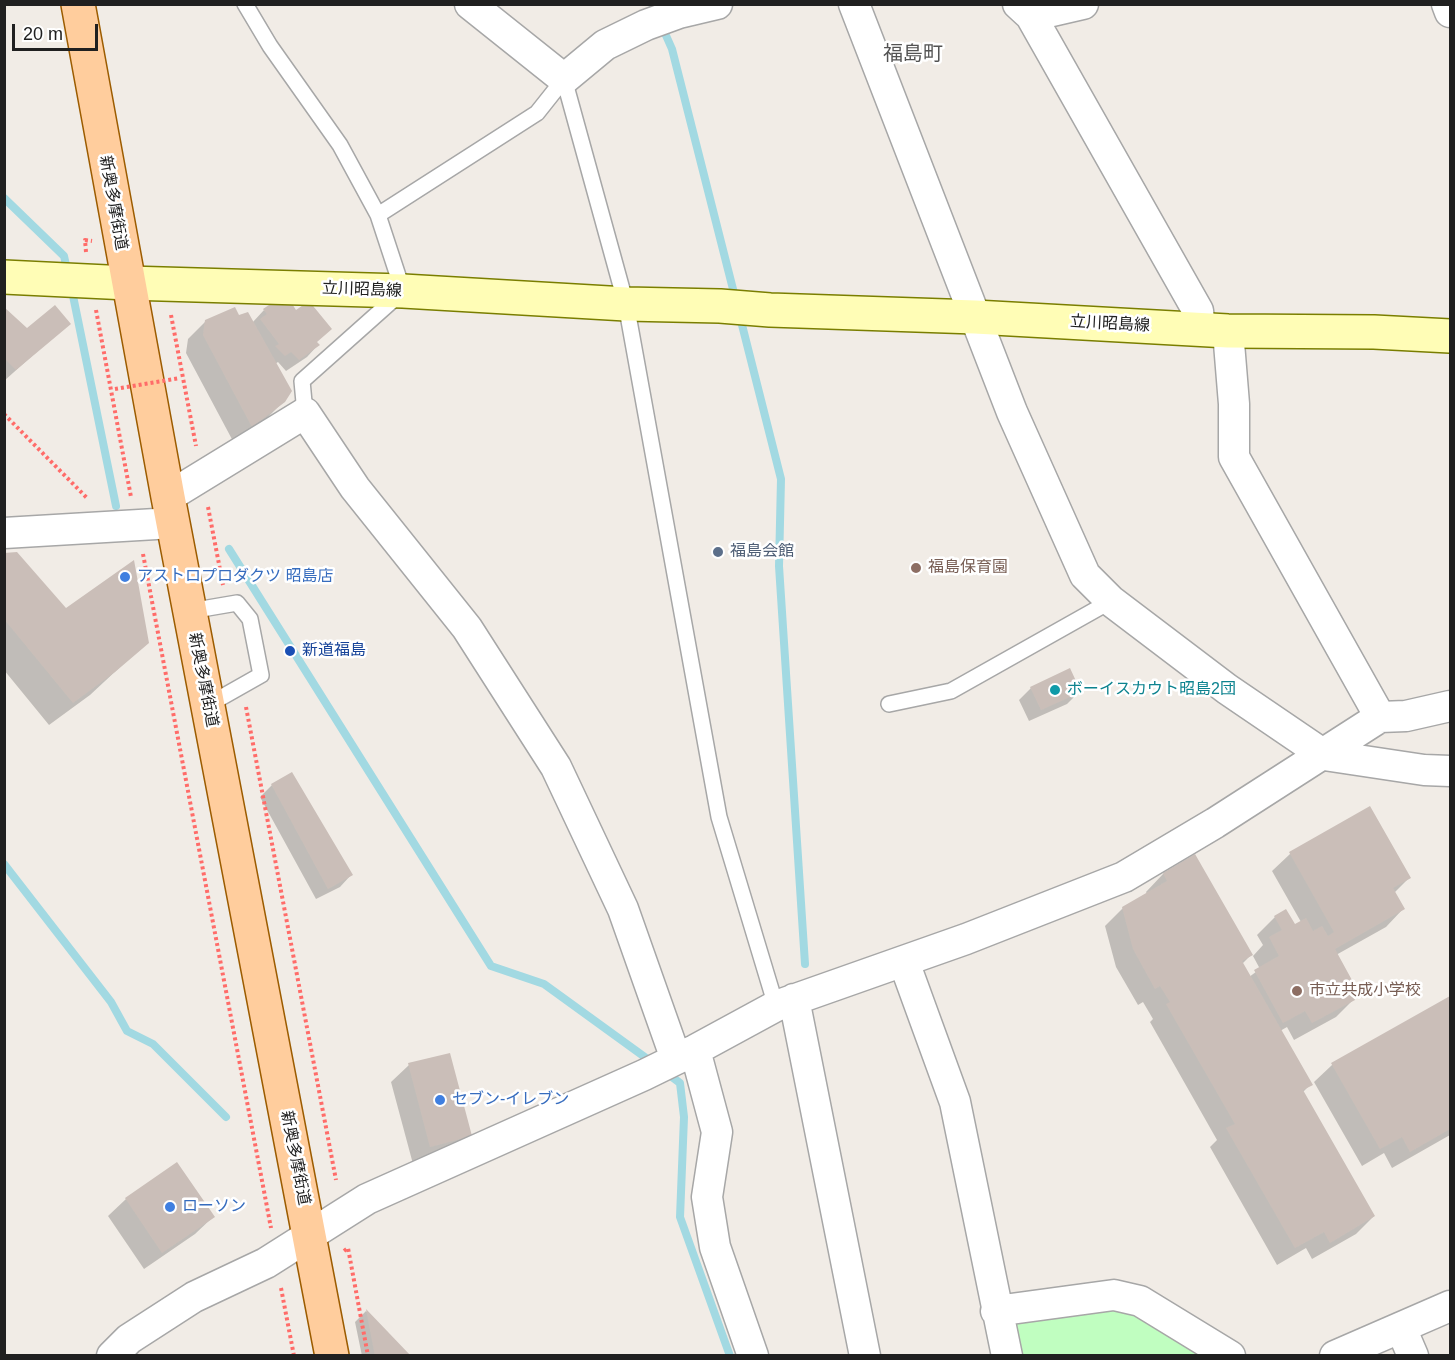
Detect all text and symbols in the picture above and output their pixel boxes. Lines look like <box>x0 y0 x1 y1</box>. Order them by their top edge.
scale bar <box>15 12 100 50</box>
text: 20 m <box>23 24 63 44</box>
district label: 福島町 <box>883 42 943 66</box>
street label: 新奥多摩街道 <box>95 154 131 252</box>
street label: 立川昭島線 <box>322 279 402 301</box>
street label: 立川昭島線 <box>1070 312 1150 336</box>
place label: 福島会館 <box>730 542 794 562</box>
marker: 福島会館 <box>711 545 725 559</box>
place label: 福島保育園 <box>928 558 1008 578</box>
marker: 福島保育園 <box>909 561 923 575</box>
place label: アストロプロダクツ 昭島店 <box>137 567 333 587</box>
marker: アストロプロダクツ 昭島店 <box>118 570 132 584</box>
street label: 新奥多摩街道 <box>184 631 222 729</box>
place label: 新道福島 <box>302 641 366 661</box>
marker: 新道福島 <box>283 644 297 658</box>
place label: ボーイスカウト昭島2団 <box>1067 680 1236 700</box>
marker: ボーイスカウト昭島2団 <box>1048 683 1062 697</box>
place label: 市立共成小学校 <box>1309 981 1421 1001</box>
marker: 市立共成小学校 <box>1290 984 1304 998</box>
place label: セブン-イレブン <box>452 1090 569 1110</box>
marker: セブン-イレブン <box>433 1093 447 1107</box>
street label: 新奥多摩街道 <box>276 1109 314 1207</box>
place label: ローソン <box>182 1197 246 1217</box>
marker: ローソン <box>163 1200 177 1214</box>

